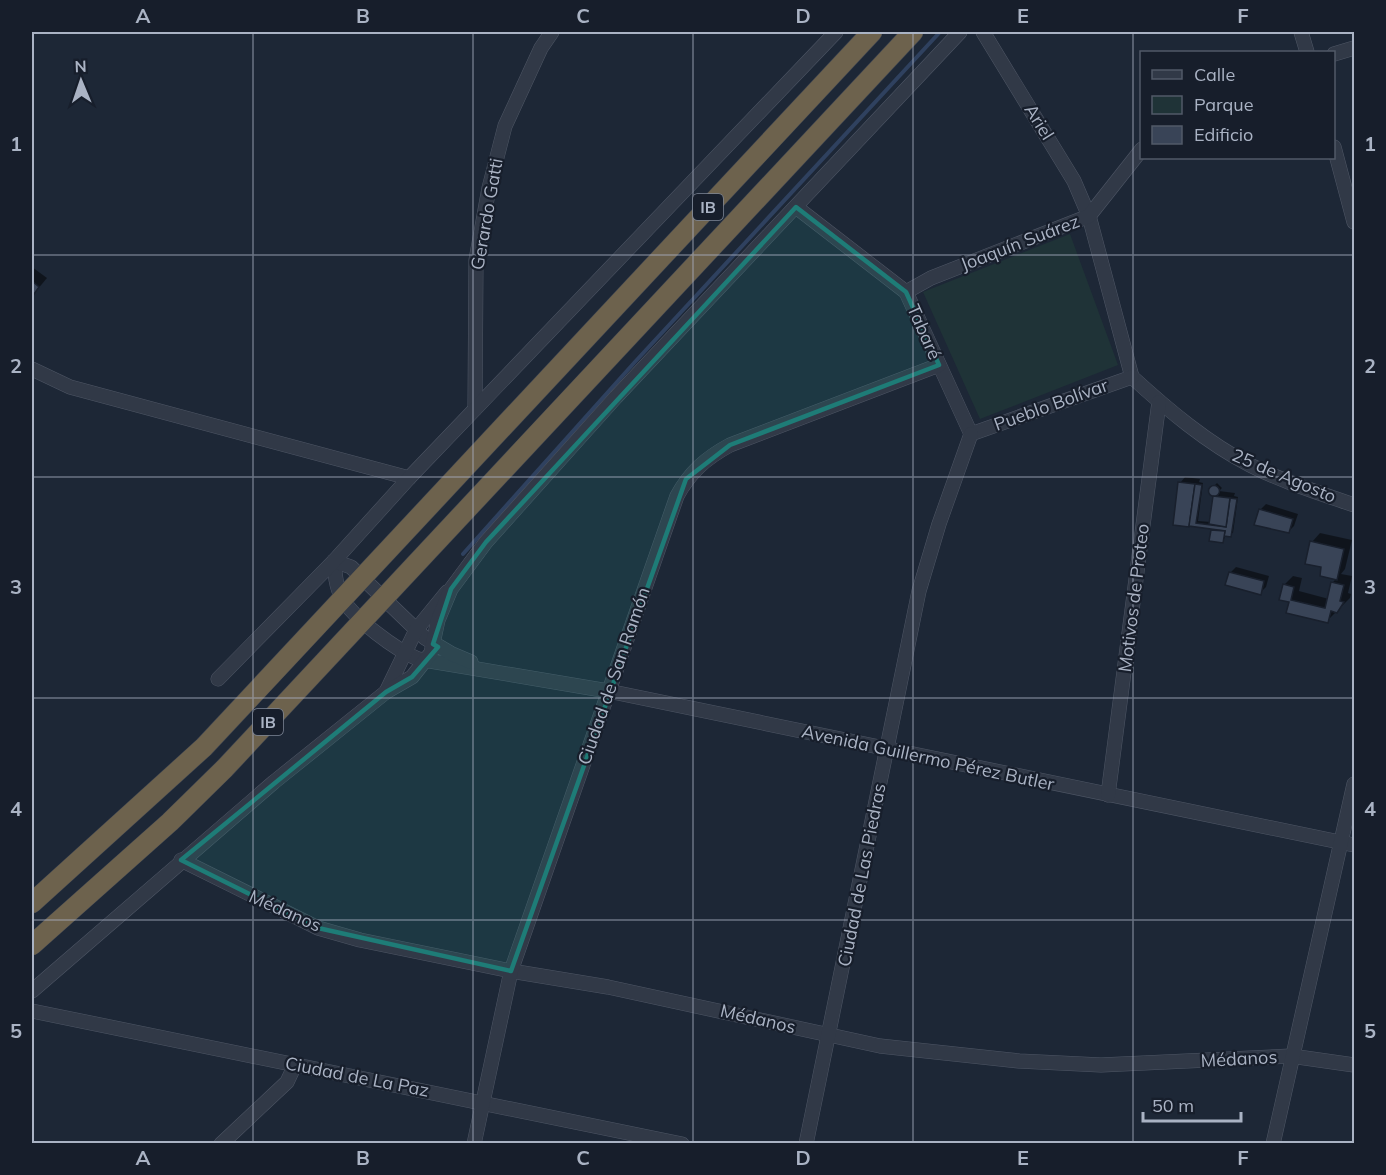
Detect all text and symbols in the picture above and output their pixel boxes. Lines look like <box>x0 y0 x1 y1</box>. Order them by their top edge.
text: A <box>136 3 151 28</box>
text: B <box>356 3 370 28</box>
text: C <box>576 3 590 28</box>
text: D <box>795 3 811 28</box>
text: E <box>1017 3 1029 28</box>
text: F <box>1237 3 1249 28</box>
north arrow <box>51 51 111 111</box>
legend <box>1140 51 1335 159</box>
text: N <box>74 56 87 76</box>
text: Calle <box>1194 63 1235 86</box>
text: Parque <box>1194 93 1253 116</box>
street label: Ariel <box>1020 99 1059 144</box>
text: Edificio <box>1194 123 1253 146</box>
text: 1 <box>10 131 22 156</box>
text: 1 <box>1364 131 1376 156</box>
street label: Gerardo Gatti <box>465 156 508 272</box>
road number: IB <box>693 194 723 220</box>
street label: Joaquín Suárez <box>957 209 1083 276</box>
street label: Tabaré <box>902 301 947 363</box>
text: 2 <box>10 353 22 378</box>
text: 2 <box>1364 353 1376 378</box>
street label: Pueblo Bolívar <box>991 373 1111 436</box>
street label: 25 de Agosto <box>1229 443 1340 508</box>
street label: Motivos de Proteo <box>1113 522 1154 673</box>
text: 3 <box>10 574 22 599</box>
text: 3 <box>1364 574 1376 599</box>
street label: Ciudad de San Ramón <box>572 584 655 768</box>
road number: IB <box>253 709 283 735</box>
street label: Avenida Guillermo Pérez Butler <box>800 719 1057 796</box>
street label: Ciudad de Las Piedras <box>832 781 891 969</box>
text: 4 <box>10 796 22 821</box>
text: 4 <box>1364 796 1376 821</box>
street label: Médanos <box>246 884 325 937</box>
street label: Médanos <box>718 999 798 1038</box>
text: 5 <box>10 1018 22 1043</box>
text: 5 <box>1364 1018 1376 1043</box>
street label: Médanos <box>1200 1045 1278 1072</box>
street label: Ciudad de La Paz <box>283 1051 431 1102</box>
scale bar <box>1143 1085 1240 1123</box>
text: 50 m <box>1152 1094 1194 1117</box>
text: A <box>136 1145 151 1170</box>
text: B <box>356 1145 370 1170</box>
text: C <box>576 1145 590 1170</box>
text: D <box>795 1145 811 1170</box>
text: E <box>1017 1145 1029 1170</box>
text: F <box>1237 1145 1249 1170</box>

